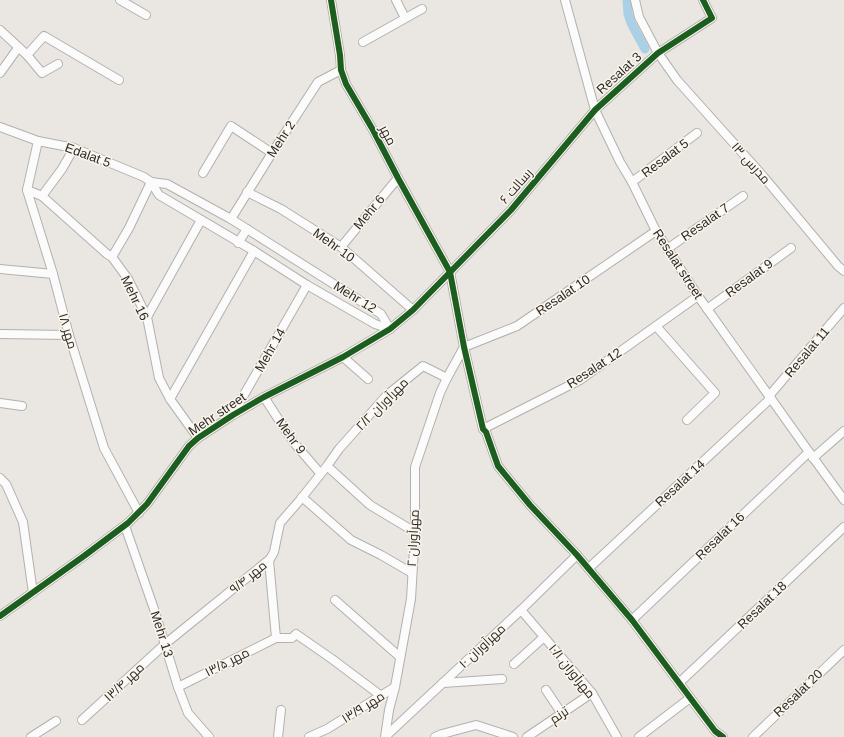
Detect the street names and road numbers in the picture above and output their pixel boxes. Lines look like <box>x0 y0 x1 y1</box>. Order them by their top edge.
street label: Resalat 3 <box>594 49 644 97</box>
street label: Mehr 2 <box>264 118 298 160</box>
street label: مهر <box>376 121 400 148</box>
street label: Resalat 5 <box>639 135 691 181</box>
street label: مدرس ۱۳ <box>728 139 774 187</box>
street label: Edalat 5 <box>63 140 113 170</box>
street label: رسالت ۶ <box>497 165 535 207</box>
street label: Mehr 6 <box>350 192 388 232</box>
street label: Resalat 7 <box>678 200 732 244</box>
street label: Mehr 10 <box>310 225 358 265</box>
street label: Resalat street <box>650 226 706 302</box>
street label: Resalat 9 <box>722 256 776 300</box>
street label: Resalat 10 <box>533 271 593 319</box>
street label: Mehr 16 <box>118 273 152 323</box>
street label: Mehr 12 <box>331 278 379 316</box>
street label: مهر ۱۸ <box>56 311 80 351</box>
street label: Resalat 11 <box>782 324 832 380</box>
street label: Mehr 14 <box>252 326 288 374</box>
street label: Resalat 12 <box>564 345 624 391</box>
street label: مهرآوران ۲/۲ <box>353 375 411 433</box>
street label: Mehr street <box>186 389 249 439</box>
street label: Mehr 9 <box>273 415 309 457</box>
street label: Resalat 14 <box>652 456 708 510</box>
street label: مهرآوران ۲ <box>404 509 422 567</box>
street label: Resalat 16 <box>692 509 748 563</box>
street label: مهر ۹/۴ <box>226 557 270 597</box>
street label: Resalat 18 <box>734 578 790 632</box>
street label: Mehr 13 <box>147 609 177 659</box>
street label: مهرآوران ۱۰ <box>456 621 508 671</box>
street label: مهرآوران ۱۰/۱ <box>546 641 598 701</box>
street label: مهر ۱۳/۵ <box>202 644 252 680</box>
street label: مهر ۱۳/۴ <box>101 660 147 704</box>
street label: Resalat 20 <box>770 666 826 720</box>
street label: مهر ۱۳/۹ <box>339 688 387 726</box>
street label: ترنم <box>547 703 573 728</box>

